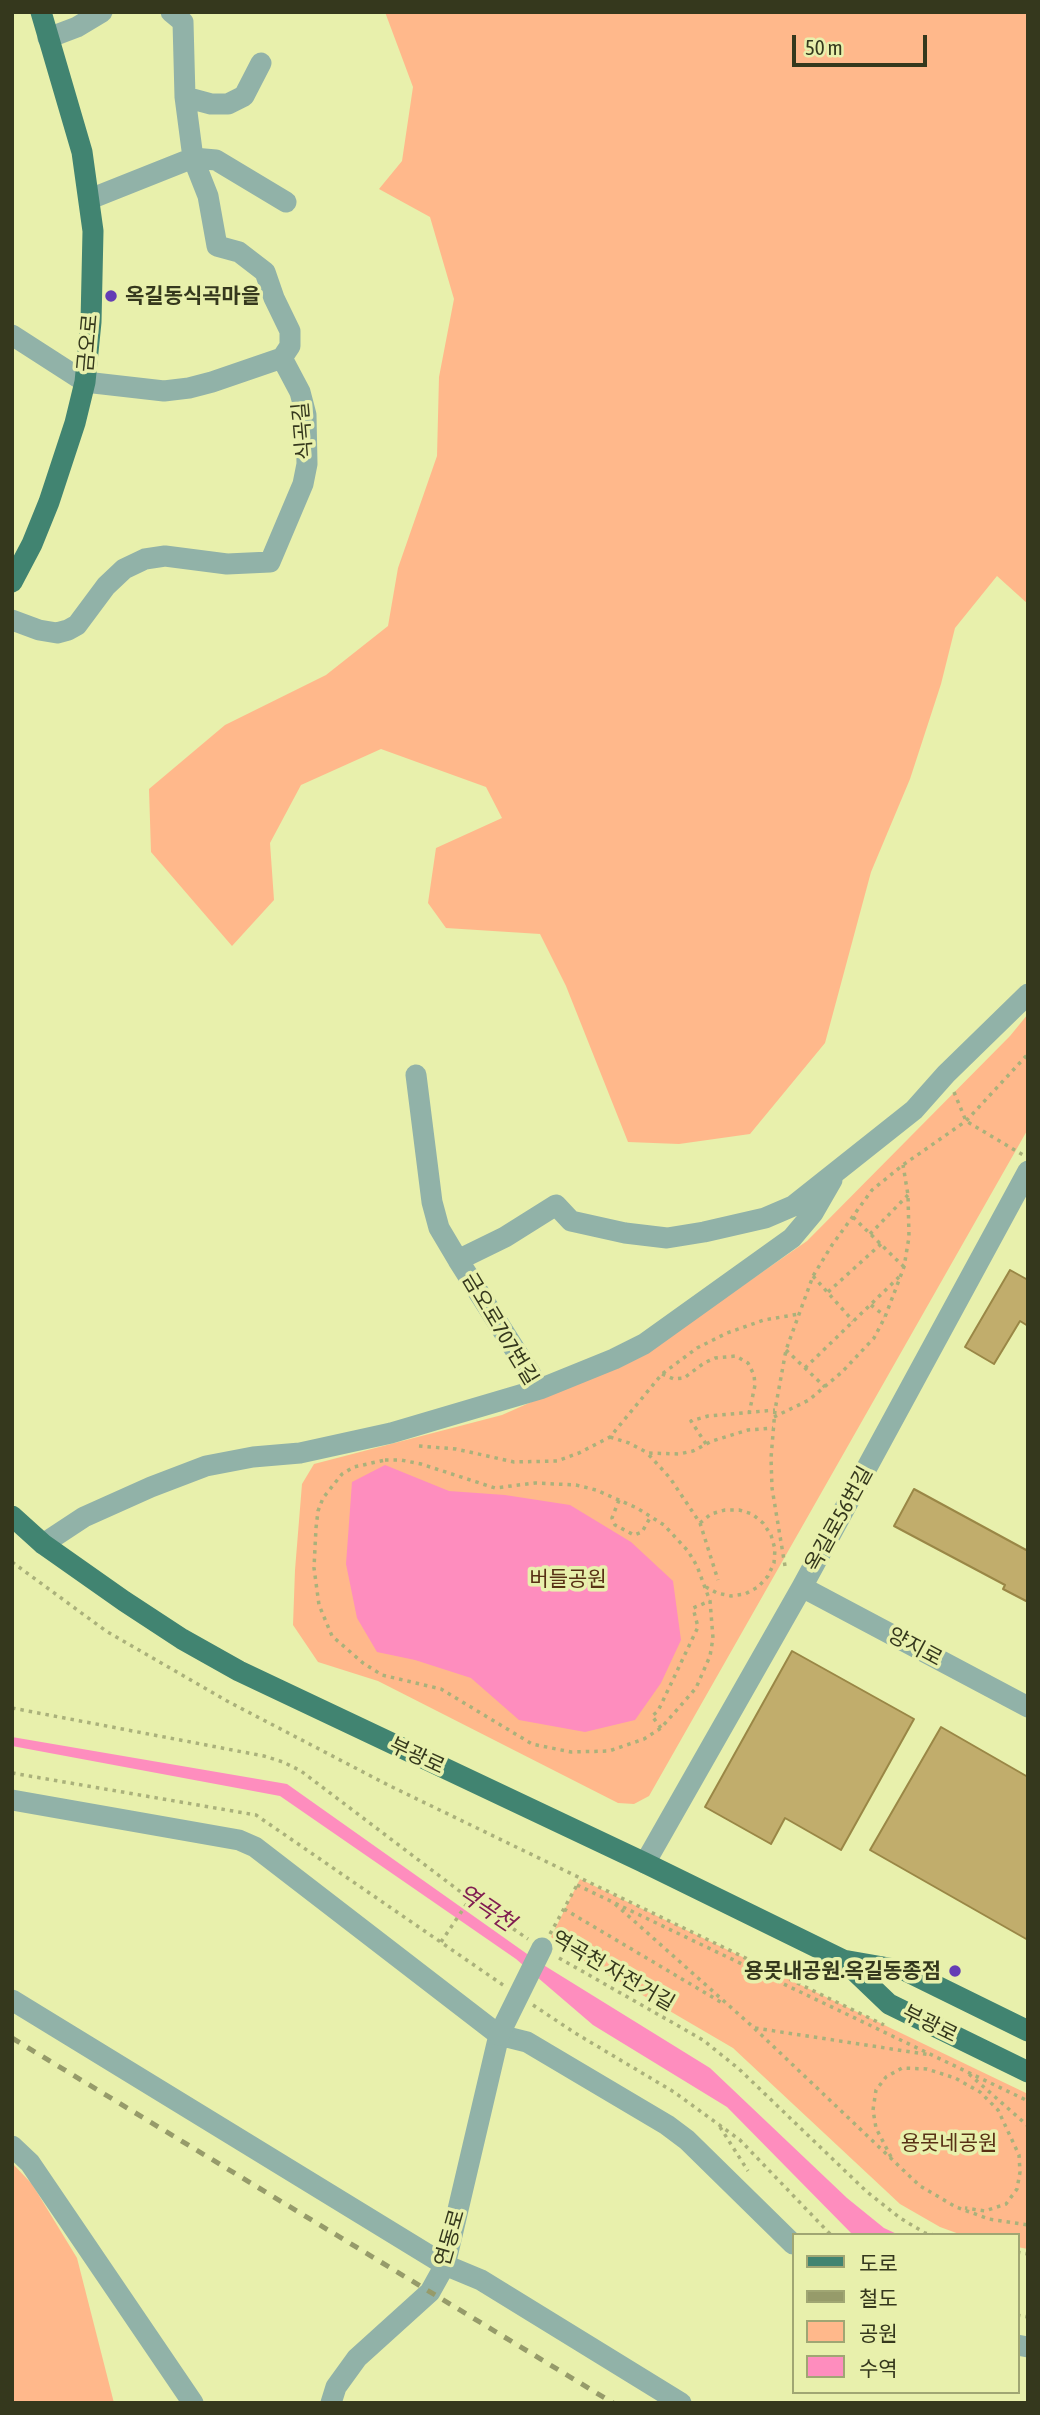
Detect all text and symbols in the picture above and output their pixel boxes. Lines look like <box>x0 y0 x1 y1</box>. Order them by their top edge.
scale bar <box>795 21 930 65</box>
text: 50 m <box>805 35 843 59</box>
place label: 옥길동식곡마을 <box>125 283 260 309</box>
marker: 옥길동식곡마을 <box>103 288 119 304</box>
street label: 금오로 <box>73 313 103 373</box>
street label: 식곡길 <box>288 401 318 461</box>
street label: 금오로707번길 <box>457 1268 543 1390</box>
street label: 옥길로56번길 <box>800 1462 878 1576</box>
park label: 버들공원 <box>529 1566 607 1592</box>
street label: 양지로 <box>883 1622 947 1672</box>
street label: 부광로 <box>385 1732 449 1780</box>
water label: 역곡천 <box>452 1879 520 1937</box>
street label: 역곡천 자전거길 <box>547 1926 679 2016</box>
place label: 용못내공원.옥길동종점 <box>744 1958 941 1984</box>
marker: 용못내공원.옥길동종점 <box>947 1963 963 1979</box>
street label: 부광로 <box>898 2000 962 2048</box>
park label: 용못네공원 <box>901 2130 997 2156</box>
street label: 연동로 <box>430 2207 470 2269</box>
legend <box>792 2233 1019 2394</box>
text: 도로 <box>859 2251 898 2275</box>
text: 철도 <box>859 2286 898 2310</box>
text: 공원 <box>859 2321 898 2345</box>
text: 수역 <box>859 2356 898 2380</box>

